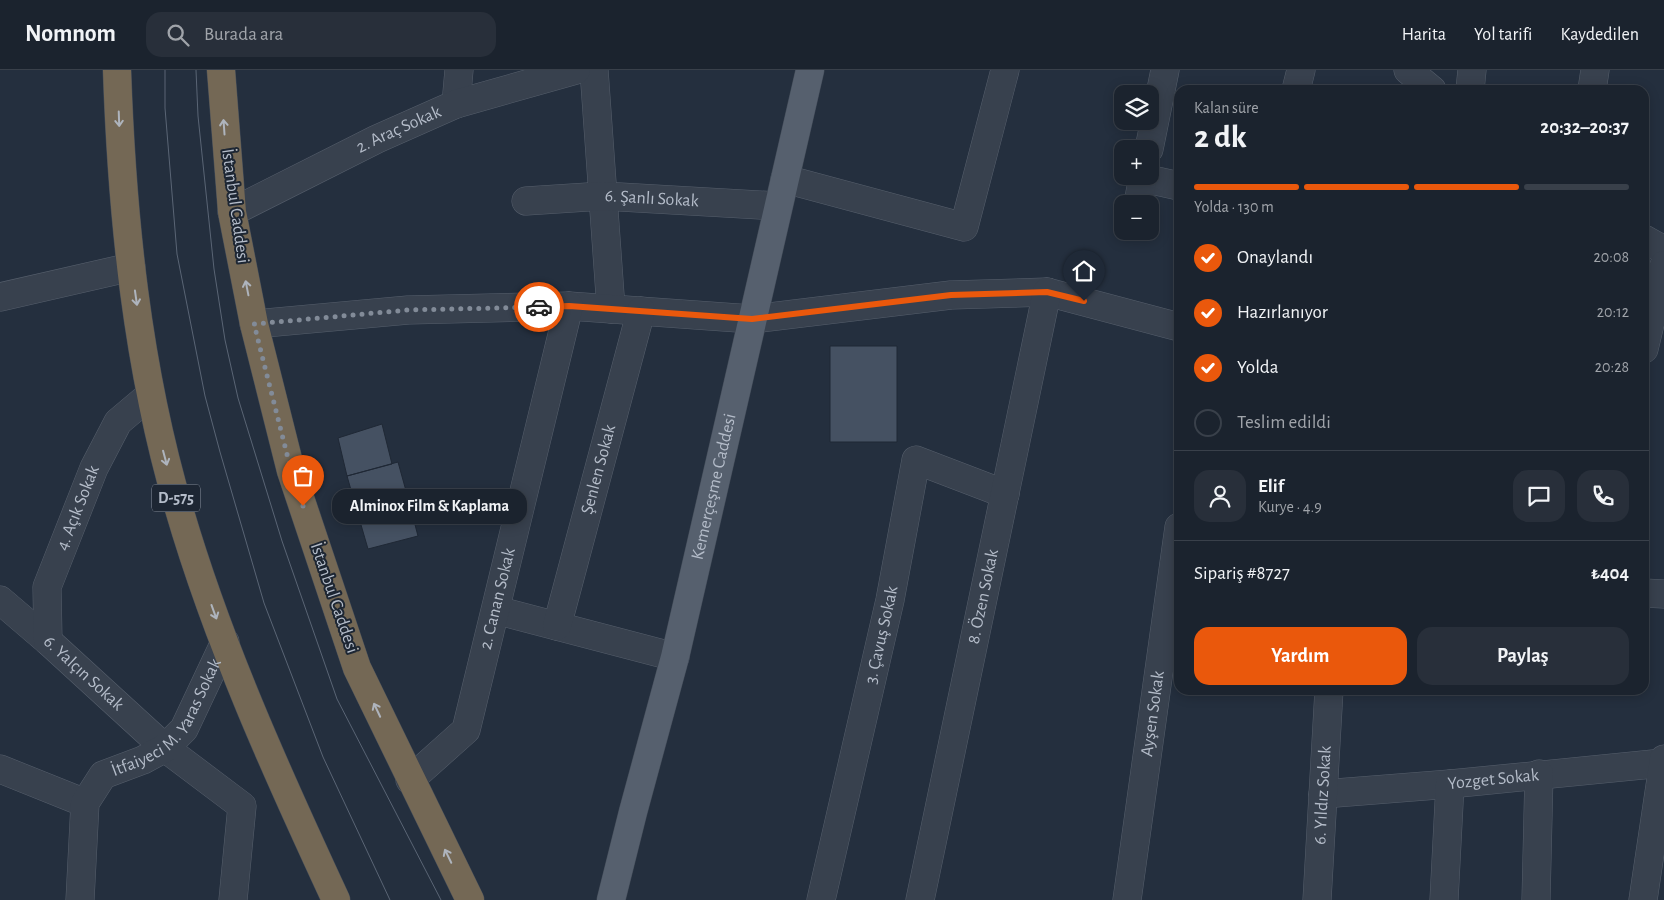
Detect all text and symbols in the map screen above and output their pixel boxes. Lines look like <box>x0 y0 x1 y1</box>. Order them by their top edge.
search box <box>146 12 496 57</box>
icon: search <box>164 21 192 49</box>
text: Nomnom <box>25 22 116 46</box>
text: Burada ara <box>204 25 283 44</box>
text: Harita <box>1402 26 1446 44</box>
text: Yol tarifi <box>1474 26 1532 44</box>
text: Kaydedilen <box>1560 26 1639 44</box>
map controls <box>1114 85 1159 240</box>
button: layers <box>1114 85 1159 130</box>
text: Kalan süre <box>1194 100 1259 116</box>
street label: 2. Araç Sokak <box>354 102 445 157</box>
one-way arrow <box>114 110 124 126</box>
text: 20:32–20:37 <box>1540 118 1629 137</box>
one-way arrow <box>220 120 229 136</box>
text: 2 dk <box>1194 121 1247 153</box>
button: + <box>1114 140 1159 185</box>
street label: İstanbul Caddesi <box>218 147 254 265</box>
street label: 6. Şanlı Sokak <box>604 187 700 211</box>
button: − <box>1114 195 1159 240</box>
text: Yolda · 130 m <box>1194 199 1274 215</box>
icon: check <box>1194 244 1222 272</box>
text: Onaylandı <box>1237 248 1313 267</box>
text: 20:08 <box>1594 249 1629 265</box>
pin <box>1063 250 1105 301</box>
icon: home <box>1070 257 1098 285</box>
one-way arrow <box>242 280 252 296</box>
courier <box>514 282 564 332</box>
one-way arrow <box>131 289 141 305</box>
icon: car <box>525 293 553 321</box>
icon: check <box>1194 299 1222 327</box>
text: Hazırlanıyor <box>1237 303 1328 322</box>
text: 20:12 <box>1597 304 1629 320</box>
icon: check <box>1194 354 1222 382</box>
text: Yolda <box>1237 358 1278 377</box>
text: 20:28 <box>1595 359 1629 375</box>
street label: Kemerçeşme Caddesi <box>689 412 740 562</box>
text: Teslim edildi <box>1237 413 1331 432</box>
street label: Şenlen Sokak <box>578 422 620 516</box>
one-way arrow <box>161 449 170 465</box>
pin <box>282 455 324 506</box>
street label: 4. Açık Sokak <box>53 462 103 553</box>
icon: bag <box>289 462 317 490</box>
button: person <box>1194 470 1246 522</box>
button: chat <box>1513 470 1565 522</box>
button: phone <box>1577 470 1629 522</box>
text: Elif <box>1258 477 1284 496</box>
road number: D-575 <box>152 484 200 512</box>
callout: Alminox Film & Kaplama <box>333 488 528 524</box>
text: Alminox Film & Kaplama <box>350 498 509 514</box>
text: Kurye · 4.9 <box>1258 499 1322 515</box>
street label: İstanbul Caddesi <box>307 540 363 656</box>
street label: 2. Canan Sokak <box>477 546 519 652</box>
street label: 8. Özen Sokak <box>965 547 1002 645</box>
text: Sipariş #8727 <box>1194 564 1290 583</box>
text: ₺404 <box>1591 564 1629 583</box>
street label: 3. Çavuş Sokak <box>862 584 902 686</box>
one-way arrow <box>210 604 219 620</box>
button: Yardım <box>1194 627 1407 685</box>
button: Paylaş <box>1417 627 1629 685</box>
street label: 6. Yalçın Sokak <box>40 632 127 715</box>
street label: İtfaiyeci M. Yaras Sokak <box>108 655 225 780</box>
street label: Ayşen Sokak <box>1138 669 1168 758</box>
one-way arrow <box>372 703 381 718</box>
street label: 6. Yıldız Sokak <box>1311 744 1335 845</box>
street label: Yozget Sokak <box>1447 766 1541 793</box>
one-way arrow <box>443 849 452 864</box>

